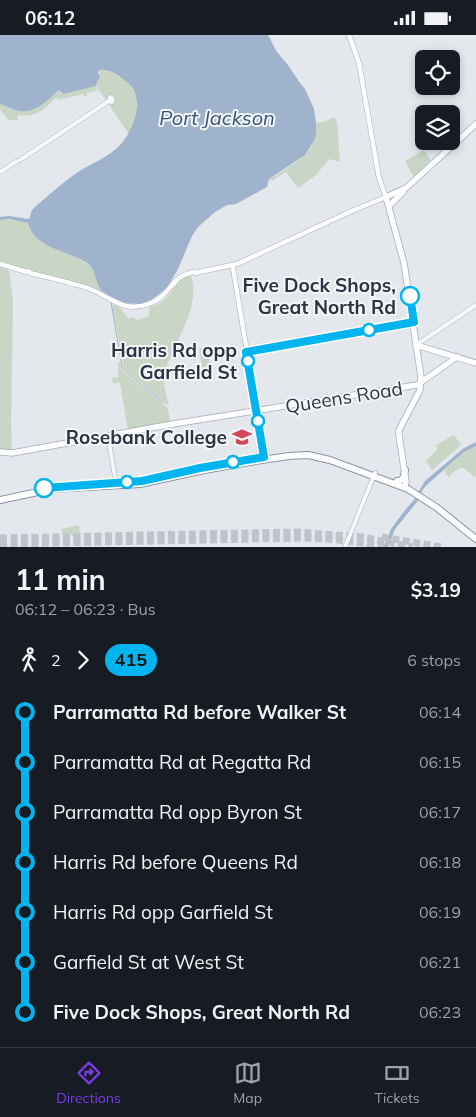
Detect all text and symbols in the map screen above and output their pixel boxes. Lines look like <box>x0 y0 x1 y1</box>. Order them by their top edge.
text: 06:12 <box>25 6 75 30</box>
map controls <box>415 50 460 150</box>
button: locate <box>415 50 460 95</box>
water label: Port Jackson <box>159 105 275 130</box>
button: layers <box>415 105 460 150</box>
place label: Five Dock Shops, Great North Rd <box>243 273 396 319</box>
marker: Five Dock Shops, Great North Rd <box>400 286 420 306</box>
unlabelled marker <box>362 323 376 337</box>
place label: Harris Rd opp Garfield St <box>111 338 237 384</box>
marker: Harris Rd opp Garfield St <box>241 354 255 368</box>
street label: Queens Road <box>284 376 404 418</box>
unlabelled marker <box>251 414 265 428</box>
place label: Rosebank College <box>66 425 227 449</box>
school or university icon: Rosebank College <box>231 426 253 448</box>
unlabelled marker <box>226 455 240 469</box>
unlabelled marker <box>120 475 134 489</box>
unlabelled marker <box>34 478 54 498</box>
text: 11 min <box>15 562 106 597</box>
text: $3.19 <box>411 578 461 602</box>
text: 06:12 – 06:23 · Bus <box>15 599 156 619</box>
icon: walk <box>15 646 43 674</box>
icon: forward <box>69 646 97 674</box>
text: 415 <box>115 648 147 671</box>
text: 2 <box>51 650 61 670</box>
text: 6 stops <box>407 650 461 670</box>
text: Parramatta Rd before Walker St <box>53 700 346 724</box>
text: 06:14 <box>419 702 461 722</box>
text: Parramatta Rd at Regatta Rd <box>53 750 311 774</box>
text: 06:15 <box>419 752 461 772</box>
text: Parramatta Rd opp Byron St <box>53 800 302 824</box>
text: 06:17 <box>419 802 461 822</box>
text: Harris Rd before Queens Rd <box>53 850 298 874</box>
text: 06:18 <box>419 852 461 872</box>
text: Harris Rd opp Garfield St <box>53 900 273 924</box>
text: 06:19 <box>419 902 461 922</box>
text: Garfield St at West St <box>53 950 244 974</box>
text: 06:21 <box>419 952 461 972</box>
text: Five Dock Shops, Great North Rd <box>53 1000 350 1024</box>
text: 06:23 <box>419 1002 461 1022</box>
tab: Directions <box>56 1059 121 1107</box>
tab: Map <box>233 1059 262 1107</box>
tab: Tickets <box>375 1059 420 1107</box>

